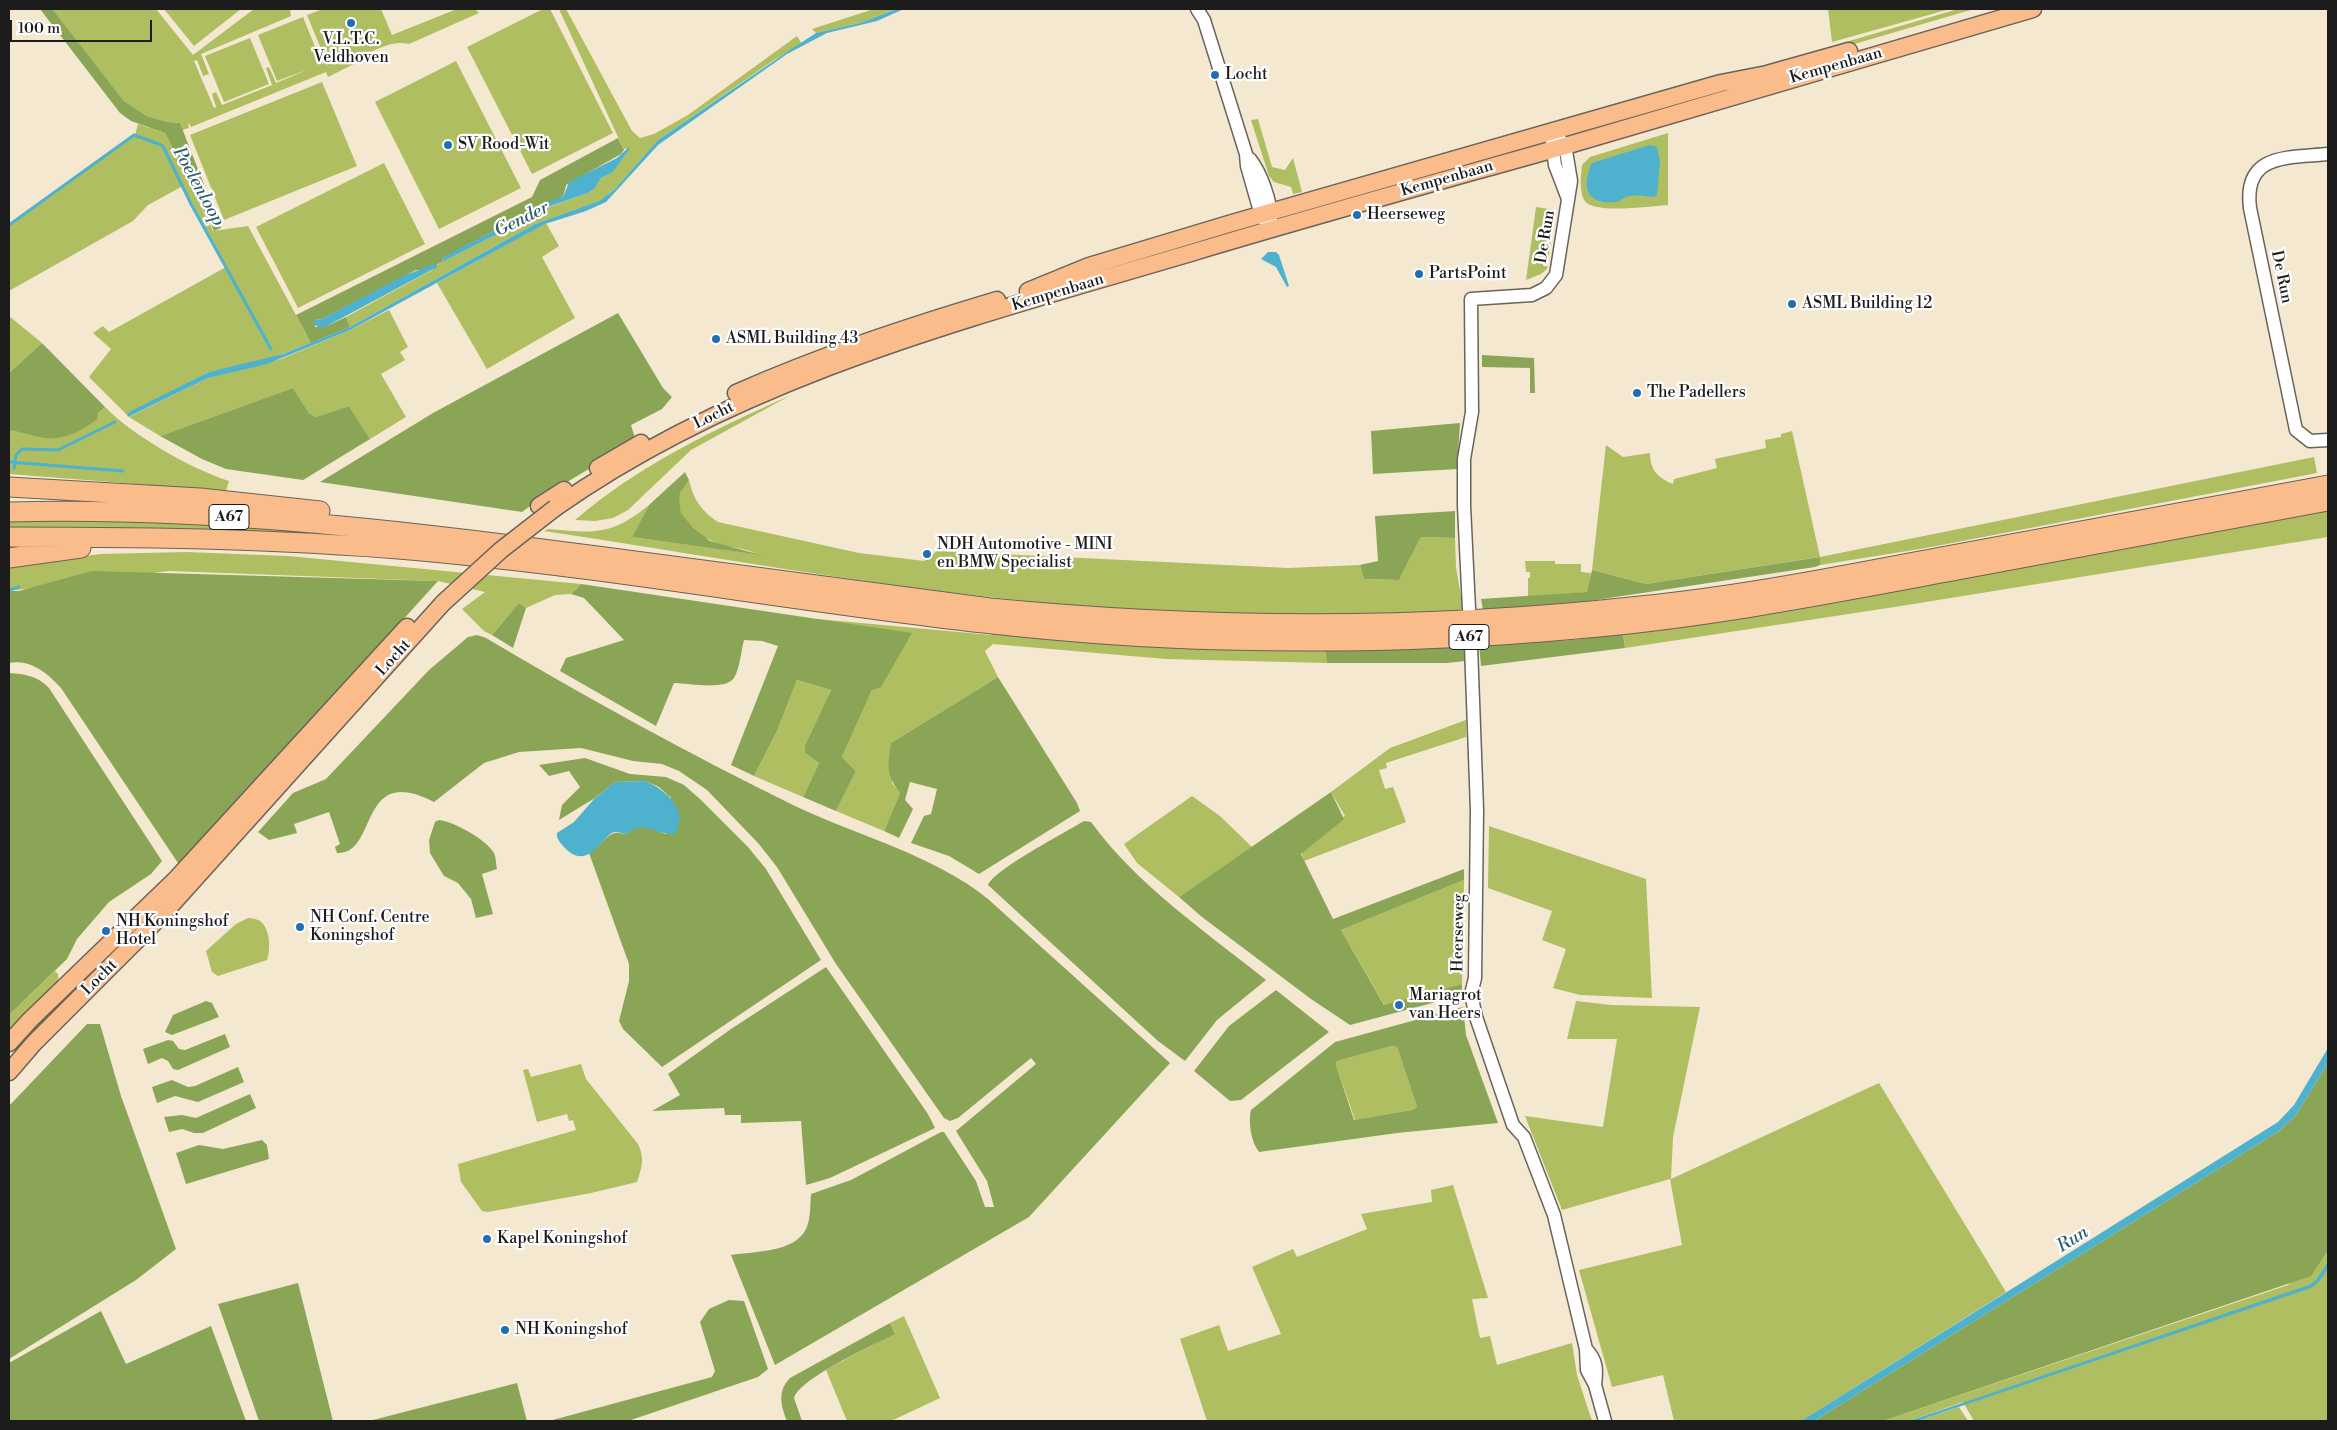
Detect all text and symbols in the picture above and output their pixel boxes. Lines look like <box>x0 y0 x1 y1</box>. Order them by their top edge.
scale bar <box>12 10 155 42</box>
marker: V.L.T.C. Veldhoven <box>345 17 357 29</box>
text: 100 m <box>18 19 60 38</box>
place label: V.L.T.C. Veldhoven <box>313 30 389 68</box>
street label: Kempenbaan <box>1788 44 1884 88</box>
place label: Locht <box>1225 65 1268 85</box>
marker: Locht <box>1209 69 1221 81</box>
place label: SV Rood-Wit <box>458 135 549 155</box>
marker: SV Rood-Wit <box>442 139 454 151</box>
water label: Poelenloop <box>167 144 229 230</box>
street label: Kempenbaan <box>1399 157 1495 201</box>
water label: Gender <box>491 198 553 242</box>
place label: Heerseweg <box>1367 205 1445 225</box>
marker: Heerseweg <box>1351 209 1363 221</box>
street label: De Run <box>1532 209 1560 265</box>
street label: De Run <box>2266 249 2296 305</box>
place label: PartsPoint <box>1429 264 1507 284</box>
marker: PartsPoint <box>1413 268 1425 280</box>
street label: Kempenbaan <box>1010 270 1106 316</box>
place label: ASML Building 12 <box>1802 294 1932 314</box>
marker: ASML Building 12 <box>1786 298 1798 310</box>
place label: ASML Building 43 <box>726 329 858 349</box>
marker: ASML Building 43 <box>710 333 722 345</box>
place label: The Padellers <box>1647 383 1746 403</box>
marker: The Padellers <box>1631 387 1643 399</box>
street label: Locht <box>691 398 737 434</box>
road number: A67 <box>209 504 249 530</box>
place label: NDH Automotive - MINI en BMW Specialist <box>937 535 1113 573</box>
marker: NDH Automotive - MINI en BMW Specialist <box>921 548 933 560</box>
road number: A67 <box>1449 624 1489 650</box>
street label: Locht <box>373 636 415 680</box>
street label: Heerseweg <box>1449 894 1469 972</box>
place label: NH Conf. Centre Koningshof <box>310 908 430 946</box>
place label: NH Koningshof Hotel <box>116 912 228 950</box>
marker: NH Conf. Centre Koningshof <box>294 921 306 933</box>
marker: NH Koningshof Hotel <box>100 925 112 937</box>
street label: Locht <box>78 956 122 1000</box>
place label: Mariagrot van Heers <box>1409 986 1482 1024</box>
marker: Mariagrot van Heers <box>1393 999 1405 1011</box>
water label: Run <box>2053 1222 2093 1258</box>
place label: Kapel Koningshof <box>497 1229 627 1249</box>
marker: Kapel Koningshof <box>481 1233 493 1245</box>
place label: NH Koningshof <box>515 1320 627 1340</box>
marker: NH Koningshof <box>499 1324 511 1336</box>

